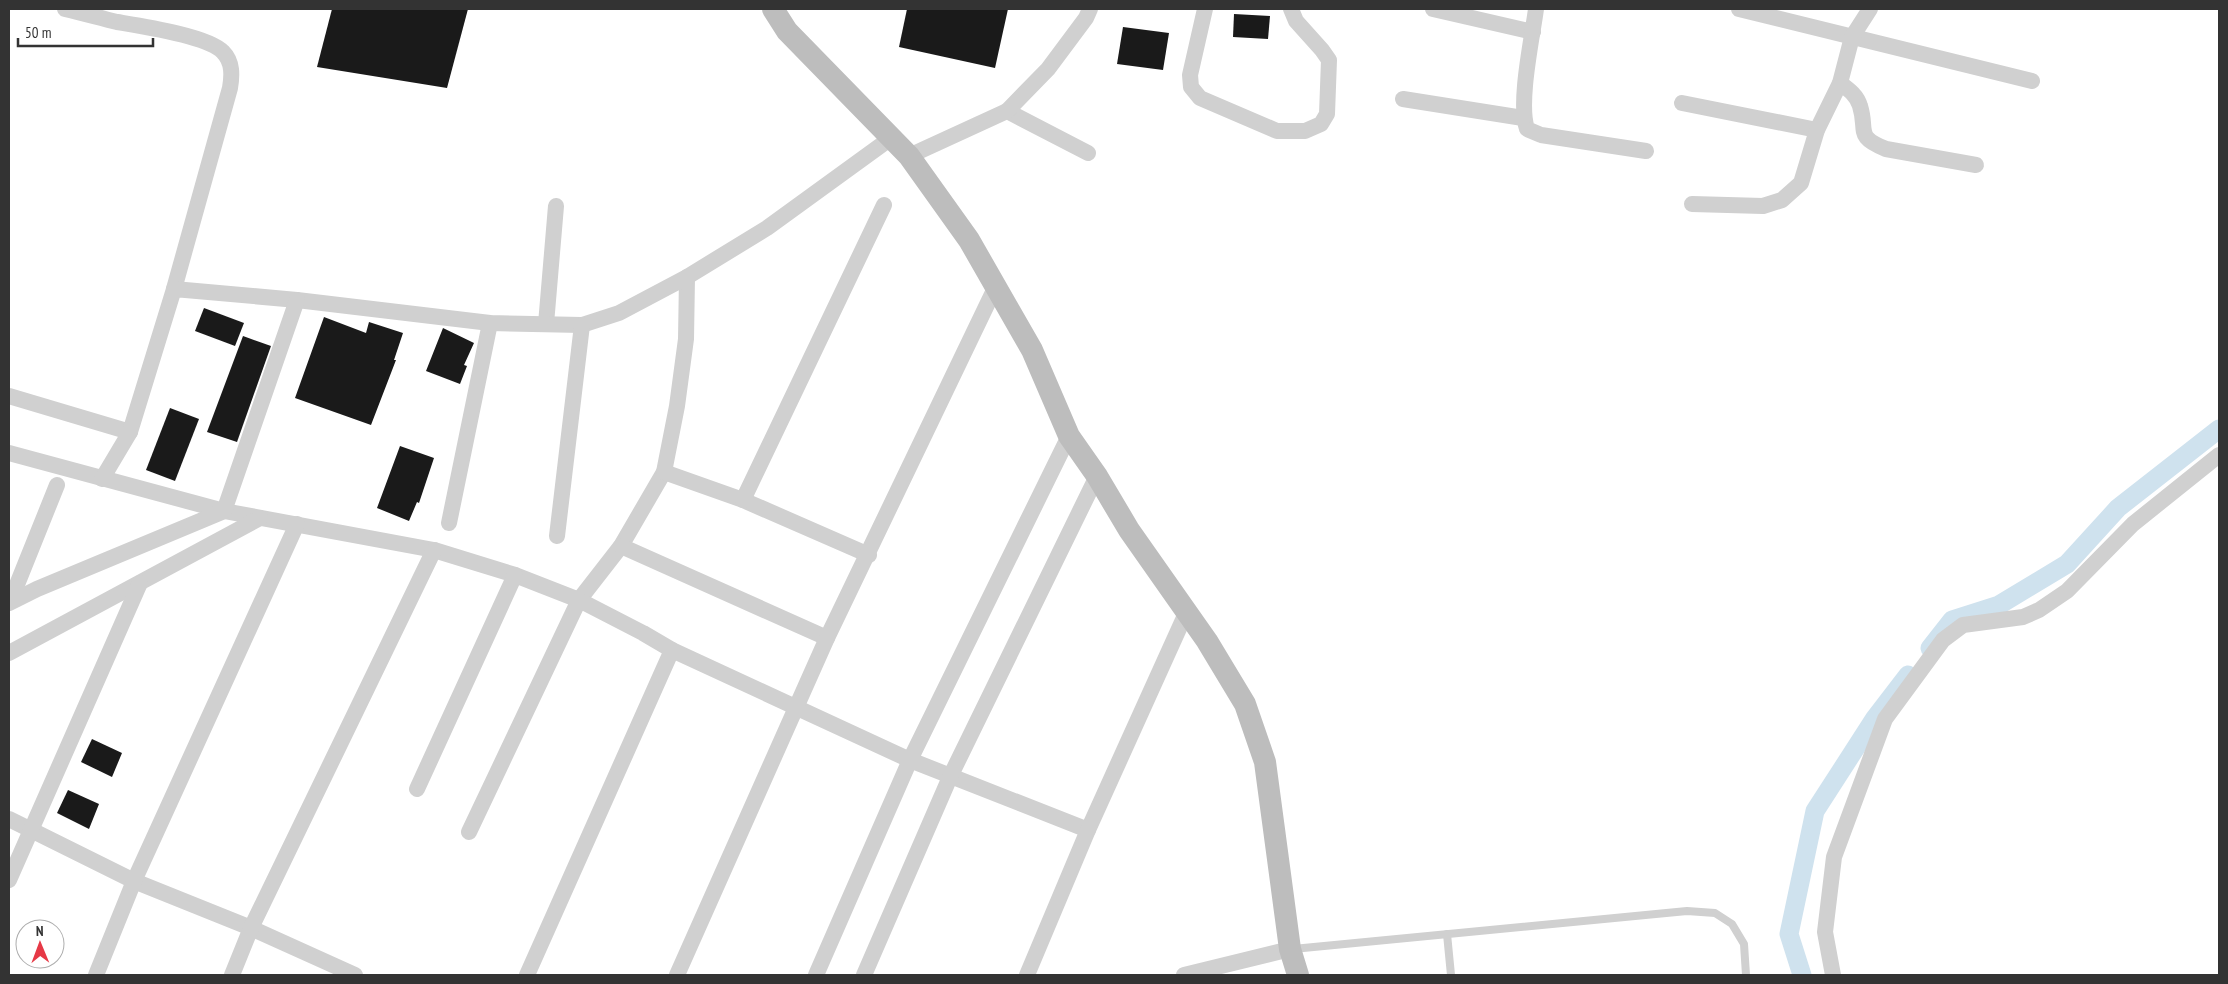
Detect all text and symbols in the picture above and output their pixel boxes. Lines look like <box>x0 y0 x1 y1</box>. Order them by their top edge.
scale bar <box>18 15 152 47</box>
text: 50 m <box>25 23 51 42</box>
north arrow <box>15 919 65 969</box>
text: N <box>36 922 44 940</box>

